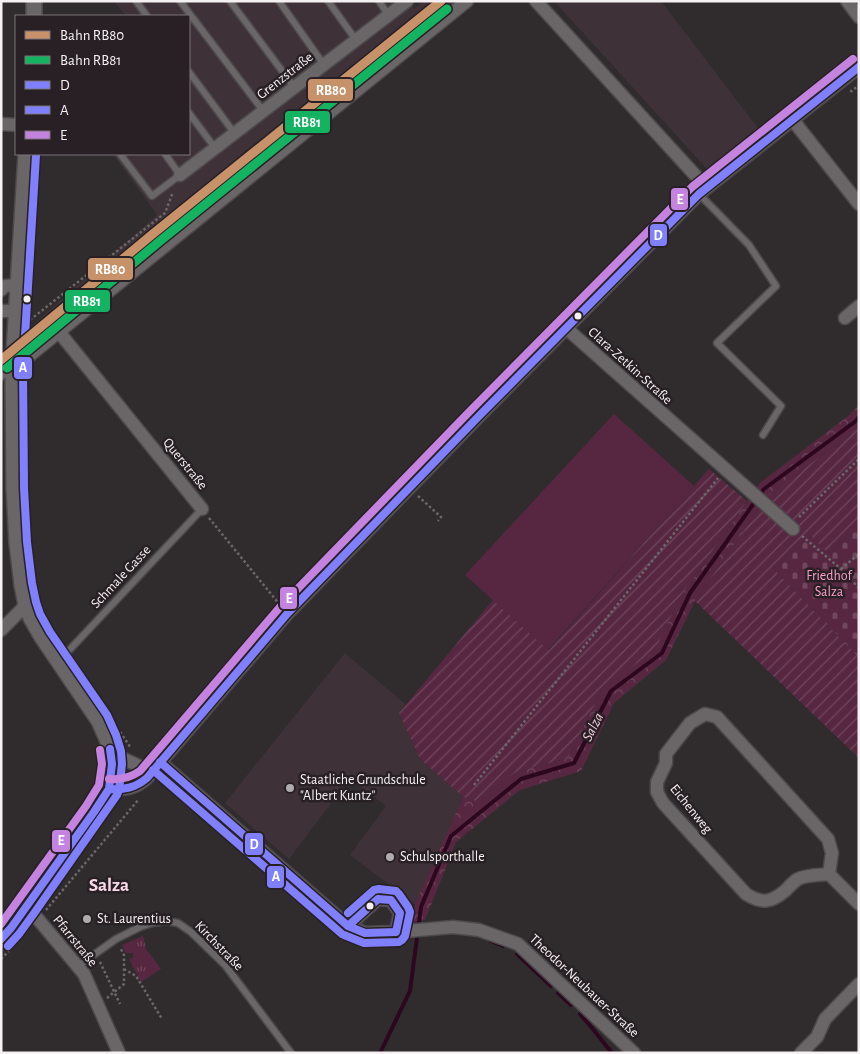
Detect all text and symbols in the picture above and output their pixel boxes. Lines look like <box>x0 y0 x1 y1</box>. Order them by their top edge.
legend <box>15 15 190 155</box>
text: Bahn RB80 <box>60 28 124 43</box>
street label: Grenzstraße <box>254 50 316 102</box>
text: Bahn RB81 <box>60 53 122 68</box>
text: D <box>60 78 70 93</box>
line badge: RB80 <box>307 78 354 102</box>
text: RB80 <box>316 84 346 98</box>
text: A <box>60 103 69 118</box>
line badge: RB81 <box>284 110 331 134</box>
text: RB81 <box>293 116 321 130</box>
text: E <box>60 128 67 143</box>
line badge: E <box>670 187 689 211</box>
text: E <box>676 193 684 207</box>
line badge: D <box>649 223 668 247</box>
text: D <box>653 229 663 243</box>
line badge: RB80 <box>87 257 134 281</box>
text: RB80 <box>95 263 125 277</box>
line badge: RB81 <box>64 289 111 313</box>
unlabelled marker <box>22 294 32 304</box>
text: RB81 <box>73 295 101 309</box>
unlabelled marker <box>573 311 583 321</box>
street label: Clara-Zetkin-Straße <box>585 325 675 407</box>
line badge: A <box>13 356 33 380</box>
text: A <box>19 361 28 375</box>
street label: Querstraße <box>160 436 210 492</box>
street label: Schmale Gasse <box>88 543 154 611</box>
park label: Friedhof Salza <box>806 569 852 599</box>
line badge: E <box>279 586 298 610</box>
text: E <box>285 592 293 606</box>
water label: Salza <box>580 710 606 744</box>
place label: Staatliche Grundschule "Albert Kuntz" <box>300 773 426 803</box>
marker: Staatliche Grundschule "Albert Kuntz" <box>284 782 296 794</box>
street label: Eichenweg <box>667 782 715 836</box>
line badge: E <box>51 829 71 853</box>
line badge: D <box>244 832 264 856</box>
text: E <box>57 834 65 848</box>
text: D <box>249 838 259 852</box>
place label: Schulsporthalle <box>400 850 485 864</box>
marker: Schulsporthalle <box>384 851 396 863</box>
line badge: A <box>266 865 285 889</box>
text: A <box>272 870 281 884</box>
district label: Salza <box>89 876 129 895</box>
unlabelled marker <box>365 901 375 911</box>
place label: St. Laurentius <box>97 912 171 926</box>
street label: Pfarrstraße <box>50 913 100 969</box>
marker: St. Laurentius <box>81 913 93 925</box>
street label: Kirchstraße <box>192 919 246 973</box>
street label: Theodor-Neubauer-Straße <box>527 932 641 1040</box>

